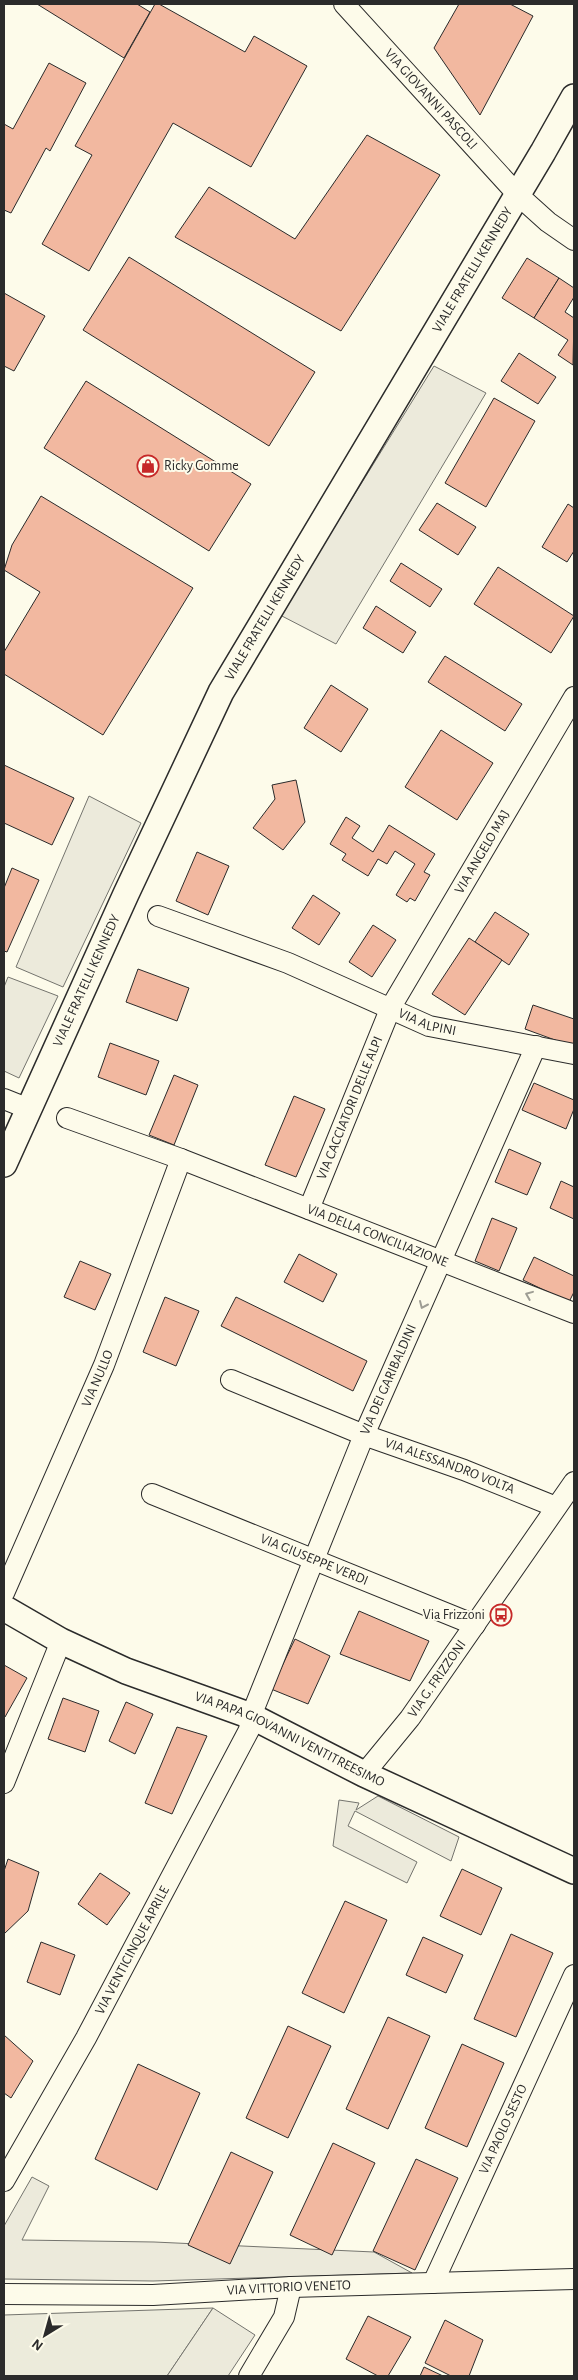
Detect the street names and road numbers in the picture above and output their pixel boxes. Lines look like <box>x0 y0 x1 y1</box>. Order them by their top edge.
street label: VIA GIOVANNI PASCOLI <box>382 46 480 152</box>
street label: VIALE FRATELLI KENNEDY <box>430 204 516 335</box>
street label: VIALE FRATELLI KENNEDY <box>223 552 308 683</box>
street label: VIA ANGELO MAJ <box>452 808 513 896</box>
street label: VIALE FRATELLI KENNEDY <box>51 912 123 1049</box>
street label: VIA ALPINI <box>396 1006 457 1038</box>
street label: VIA CACCIATORI DELLE ALPI <box>315 1034 385 1182</box>
street label: VIA DELLA CONCILIAZIONE <box>305 1202 450 1270</box>
street label: VIA DEI GARIBALDINI <box>358 1322 419 1437</box>
street label: VIA NULLO <box>79 1348 116 1409</box>
street label: VIA ALESSANDRO VOLTA <box>383 1436 517 1497</box>
street label: VIA GIUSEPPE VERDI <box>258 1532 370 1588</box>
street label: VIA G. FRIZZONI <box>406 1638 469 1720</box>
street label: VIA PAPA GIOVANNI VENTITREESIMO <box>193 1689 387 1790</box>
street label: VIA VENTICINQUE APRILE <box>93 1884 172 2017</box>
street label: VIA PAOLO SESTO <box>477 2082 530 2176</box>
street label: VIA VITTORIO VENETO <box>226 2278 351 2298</box>

